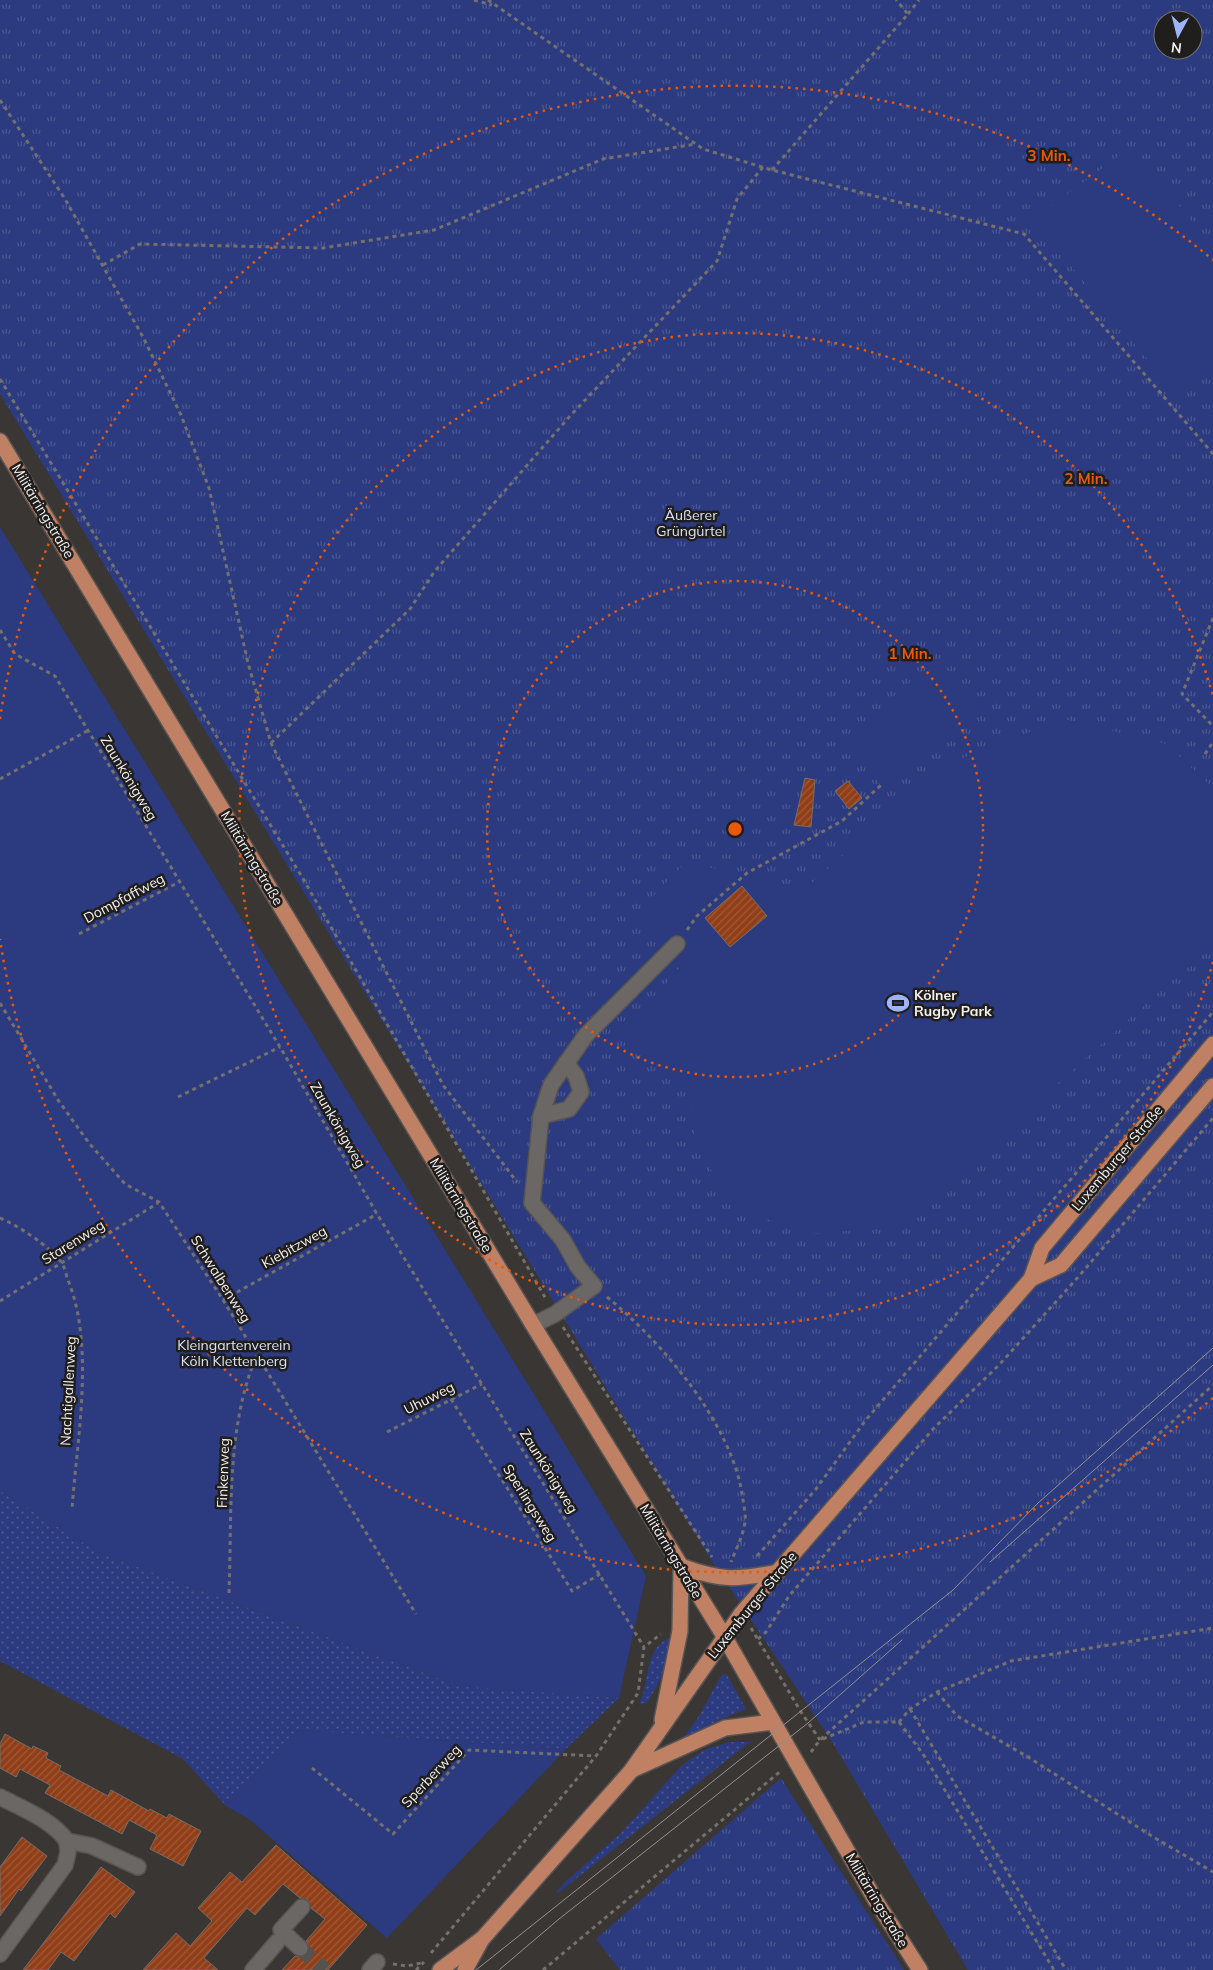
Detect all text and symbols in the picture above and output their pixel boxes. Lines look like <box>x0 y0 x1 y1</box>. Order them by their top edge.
north arrow <box>1153 10 1203 60</box>
text: N <box>1170 38 1183 57</box>
text: 3 Min. <box>1028 146 1070 165</box>
street label: Militärringstraße <box>8 460 78 562</box>
text: 2 Min. <box>1065 469 1107 488</box>
park label: Äußerer Grüngürtel <box>656 506 726 540</box>
text: 1 Min. <box>889 644 931 663</box>
street label: Zaunkönigweg <box>97 732 161 824</box>
street label: Militärringstraße <box>217 807 287 909</box>
centre of rings <box>726 820 744 838</box>
street label: Dompfaffweg <box>80 869 168 927</box>
place label: Kölner Rugby Park <box>914 986 992 1020</box>
sports icon: Kölner Rugby Park <box>885 990 911 1016</box>
street label: Zaunkönigweg <box>306 1079 370 1171</box>
street label: Luxemburger Straße <box>1067 1101 1167 1215</box>
street label: Militärringstraße <box>426 1154 496 1256</box>
street label: Starenweg <box>38 1216 108 1268</box>
street label: Kiebitzweg <box>258 1222 330 1272</box>
street label: Schwalbenweg <box>187 1232 255 1326</box>
street label: Nachtigallenweg <box>56 1336 80 1446</box>
park label: Kleingartenverein Köln Klettenberg <box>177 1336 291 1370</box>
street label: Uhuweg <box>401 1378 457 1418</box>
street label: Zaunkönigweg <box>516 1426 582 1516</box>
street label: Finkenweg <box>213 1438 233 1508</box>
street label: Sperlingsweg <box>499 1461 561 1545</box>
street label: Militärringstraße <box>636 1500 706 1602</box>
street label: Luxemburger Straße <box>703 1548 801 1662</box>
street label: Sperberweg <box>397 1741 465 1811</box>
street label: Militärringstraße <box>842 1849 912 1951</box>

